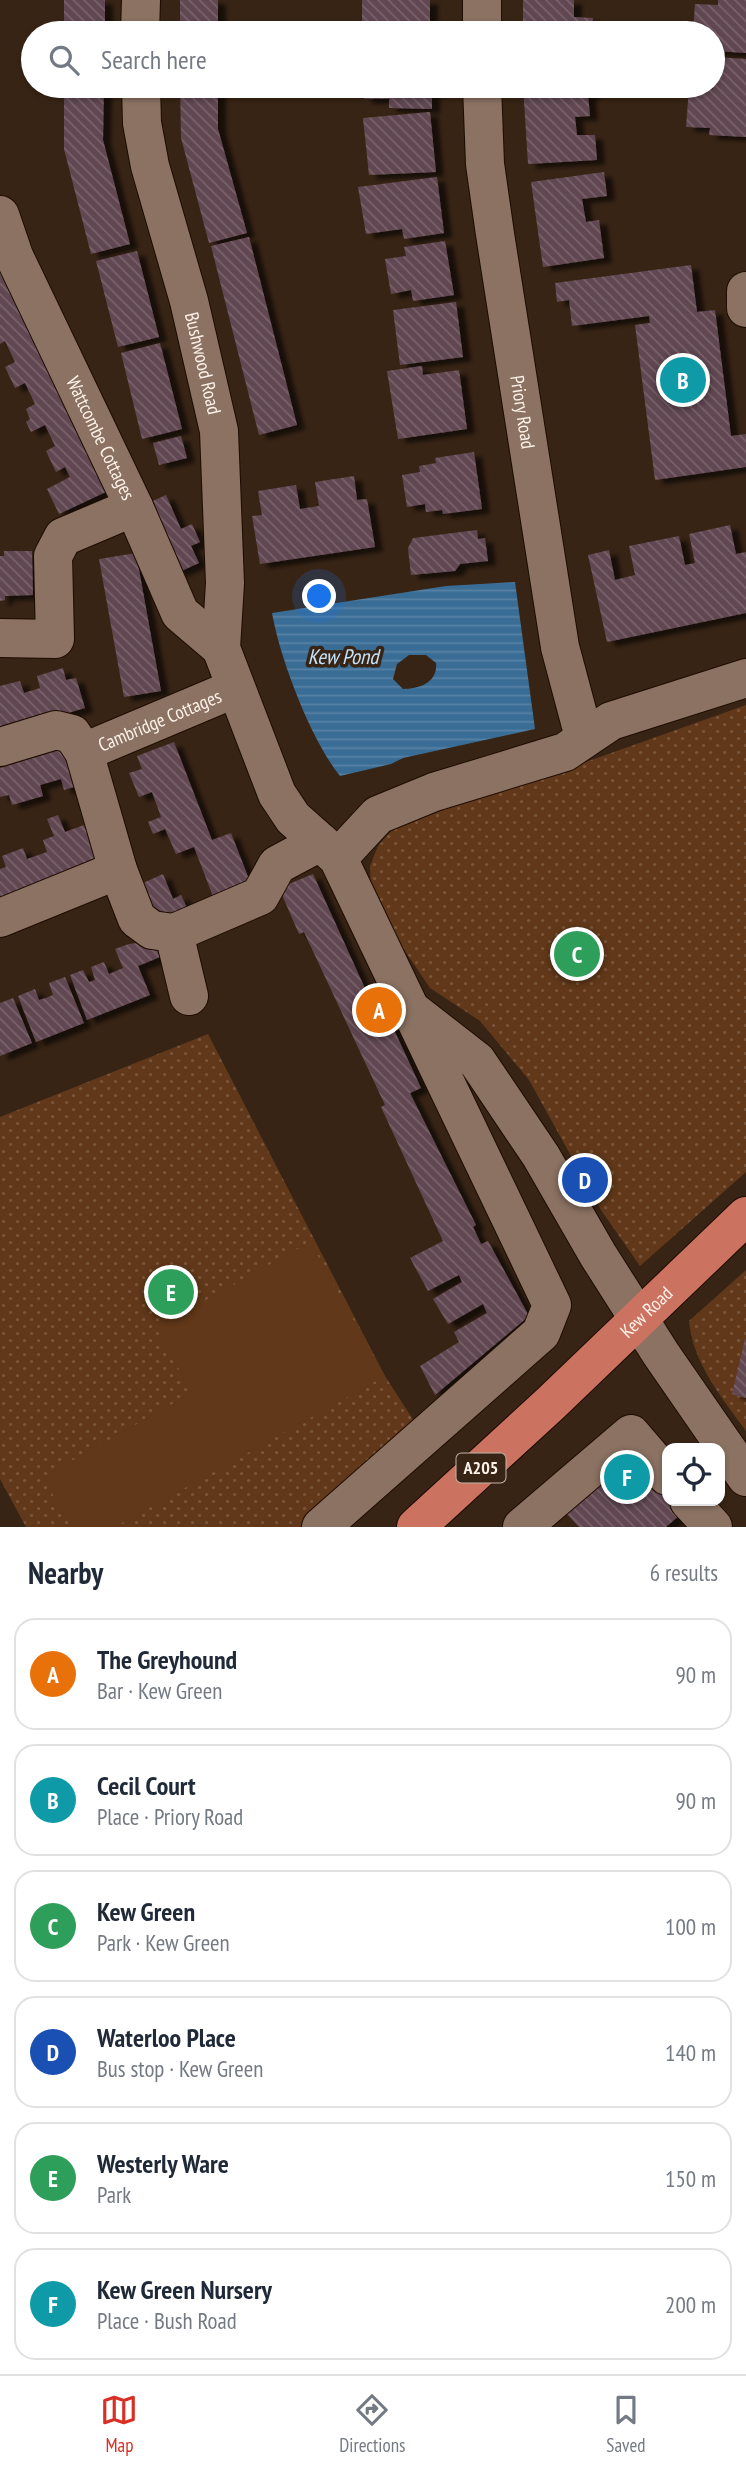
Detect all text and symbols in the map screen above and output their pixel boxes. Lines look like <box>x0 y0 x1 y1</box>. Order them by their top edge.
search box <box>21 21 725 98</box>
icon: search <box>45 41 83 79</box>
text: Search here <box>101 43 207 76</box>
street label: Bushwood Road <box>180 310 227 417</box>
pin: B <box>660 354 706 406</box>
street label: Wattcombe Cottages <box>61 372 141 504</box>
street label: Priory Road <box>505 374 541 450</box>
your location <box>302 579 336 613</box>
water label: Kew Pond <box>308 643 381 670</box>
street label: Cambridge Cottages <box>94 684 225 757</box>
pin: C <box>554 928 600 980</box>
pin: A <box>356 984 402 1036</box>
pin: D <box>562 1154 608 1206</box>
pin: E <box>148 1266 194 1318</box>
street label: Kew Road <box>615 1281 677 1343</box>
map controls <box>662 1443 725 1506</box>
button: locate <box>662 1443 725 1506</box>
pin: F <box>604 1451 650 1503</box>
road number: A205 <box>456 1454 505 1483</box>
text: Nearby <box>28 1553 103 1592</box>
text: 6 results <box>650 1558 718 1587</box>
text: The Greyhound <box>97 1643 237 1676</box>
text: A <box>47 1660 59 1689</box>
text: 90 m <box>675 1660 716 1689</box>
text: Bar · Kew Green <box>97 1676 222 1705</box>
text: Cecil Court <box>97 1769 196 1802</box>
text: B <box>47 1786 59 1815</box>
text: 90 m <box>675 1786 716 1815</box>
text: Place · Priory Road <box>97 1802 243 1831</box>
text: Kew Green <box>97 1895 195 1928</box>
text: C <box>48 1912 58 1941</box>
text: 100 m <box>665 1912 716 1941</box>
text: Park · Kew Green <box>97 1928 230 1957</box>
text: Waterloo Place <box>97 2021 236 2054</box>
text: D <box>47 2038 59 2067</box>
text: 140 m <box>665 2038 716 2067</box>
text: Bus stop · Kew Green <box>97 2054 263 2083</box>
text: Westerly Ware <box>97 2147 229 2180</box>
text: E <box>48 2164 58 2193</box>
text: 150 m <box>665 2164 716 2193</box>
text: Park <box>97 2180 131 2209</box>
text: Kew Green Nursery <box>97 2273 272 2306</box>
text: F <box>48 2290 58 2319</box>
text: 200 m <box>665 2290 716 2319</box>
text: Place · Bush Road <box>97 2306 237 2335</box>
tab: Map <box>100 2391 138 2457</box>
tab: Directions <box>339 2391 405 2457</box>
tab: Saved <box>606 2391 646 2457</box>

